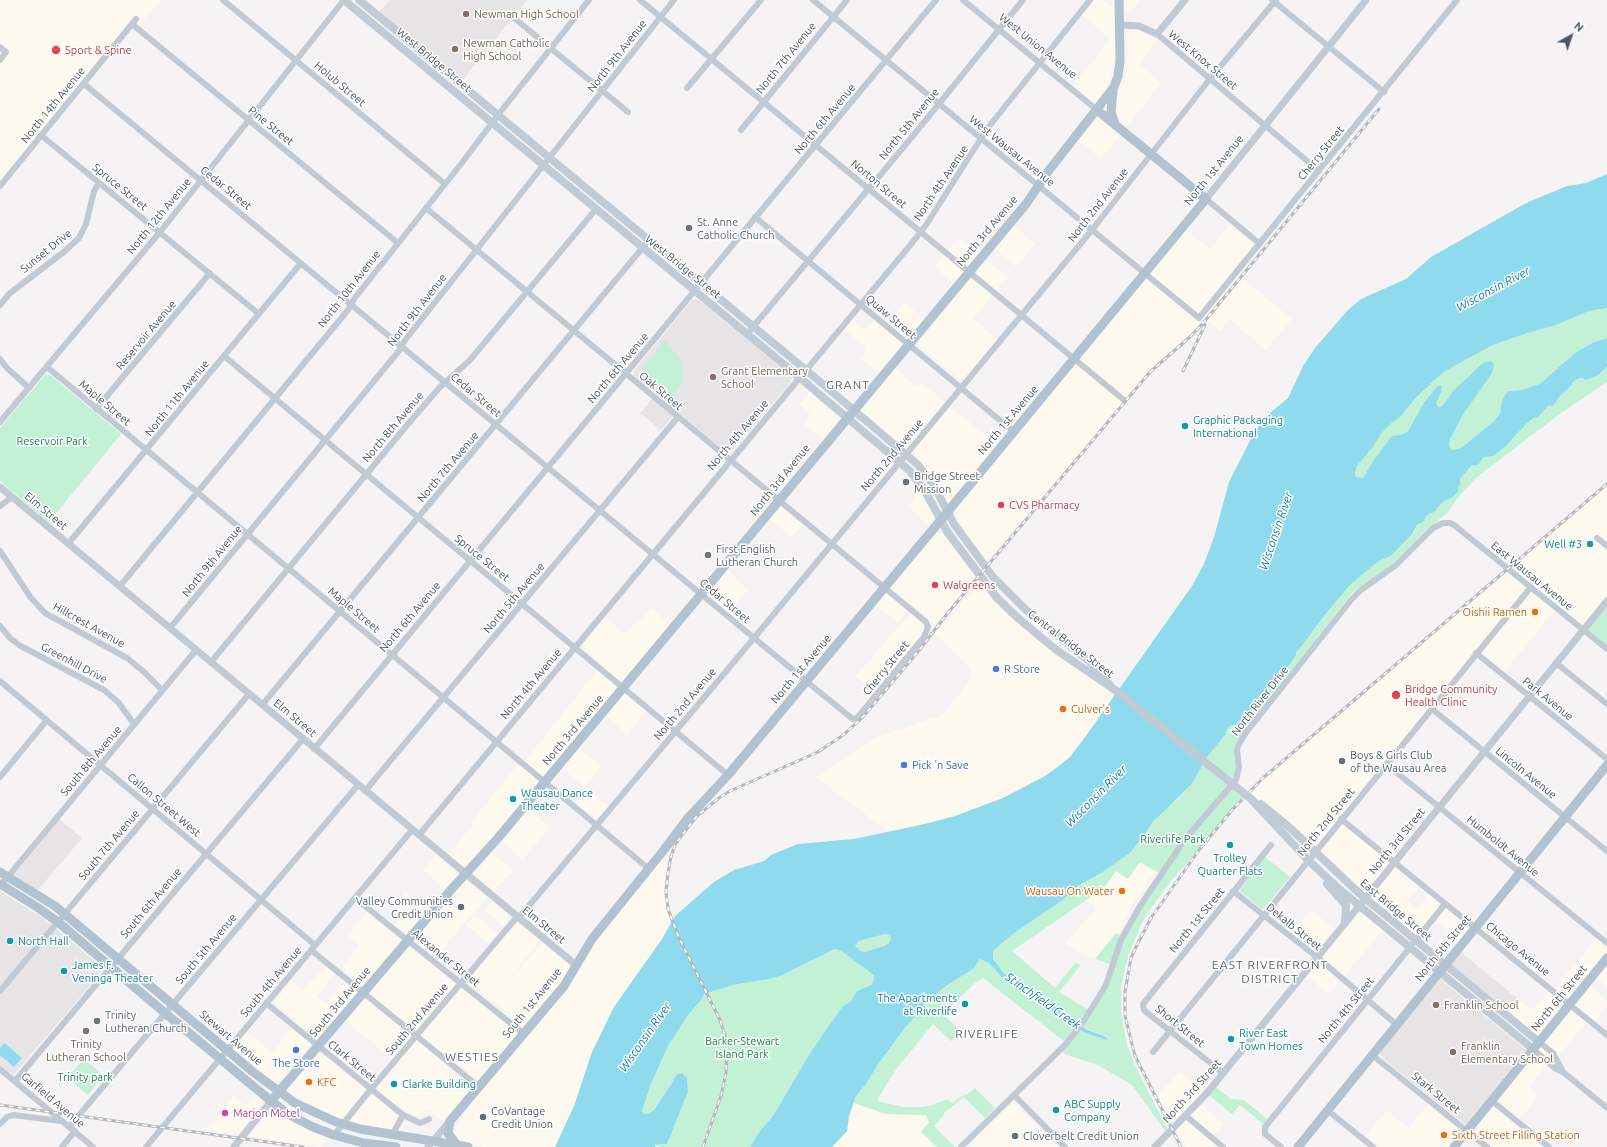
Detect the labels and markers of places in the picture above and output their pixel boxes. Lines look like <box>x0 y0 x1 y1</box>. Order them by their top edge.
place label: Newman High School <box>474 7 579 21</box>
marker: Newman High School <box>461 9 471 19</box>
place label: Newman Catholic High School <box>463 36 550 62</box>
place label: Sport & Spine <box>65 43 132 57</box>
marker: Sport & Spine <box>50 44 62 56</box>
marker: Newman Catholic High School <box>450 44 460 54</box>
place label: St. Anne Catholic Church <box>697 215 774 241</box>
marker: St. Anne Catholic Church <box>684 223 694 233</box>
place label: Grant Elementary School <box>721 364 808 390</box>
marker: Grant Elementary School <box>708 372 718 382</box>
place label: Graphic Packaging International <box>1193 413 1283 439</box>
marker: Graphic Packaging International <box>1180 421 1190 431</box>
place label: Bridge Street Mission <box>914 469 980 495</box>
marker: Bridge Street Mission <box>901 477 911 487</box>
place label: CVS Pharmacy <box>1009 498 1080 512</box>
marker: CVS Pharmacy <box>996 500 1006 510</box>
place label: Well #3 <box>1544 537 1582 551</box>
marker: Well #3 <box>1585 539 1595 549</box>
place label: First English Lutheran Church <box>716 542 798 568</box>
marker: First English Lutheran Church <box>703 550 713 560</box>
place label: Walgreens <box>943 578 995 592</box>
marker: Walgreens <box>930 580 940 590</box>
place label: Oishii Ramen <box>1463 605 1527 619</box>
marker: Oishii Ramen <box>1530 607 1540 617</box>
place label: R Store <box>1004 662 1040 676</box>
marker: R Store <box>991 664 1001 674</box>
place label: Bridge Community Health Clinic <box>1405 682 1497 708</box>
marker: Bridge Community Health Clinic <box>1390 689 1402 701</box>
place label: Culver's <box>1071 702 1110 716</box>
marker: Culver's <box>1058 704 1068 714</box>
place label: Boys & Girls Club of the Wausau Area <box>1350 748 1446 774</box>
marker: Boys & Girls Club of the Wausau Area <box>1337 756 1347 766</box>
place label: Pick 'n Save <box>912 758 969 772</box>
marker: Pick 'n Save <box>899 760 909 770</box>
place label: Wausau Dance Theater <box>521 786 593 812</box>
marker: Wausau Dance Theater <box>508 794 518 804</box>
marker: Trolley Quarter Flats <box>1225 840 1235 850</box>
place label: Trolley Quarter Flats <box>1197 851 1263 877</box>
place label: Wausau On Water <box>1025 884 1114 898</box>
marker: Wausau On Water <box>1117 886 1127 896</box>
place label: Valley Communities Credit Union <box>356 894 453 920</box>
marker: Valley Communities Credit Union <box>456 902 466 912</box>
place label: North Hall <box>18 934 69 948</box>
marker: North Hall <box>5 936 15 946</box>
place label: James F. Veninga Theater <box>72 958 153 984</box>
marker: James F. Veninga Theater <box>59 966 69 976</box>
place label: The Apartments at Riverlife <box>877 991 957 1017</box>
place label: Franklin School <box>1444 998 1519 1012</box>
marker: The Apartments at Riverlife <box>960 999 970 1009</box>
marker: Franklin School <box>1431 1000 1441 1010</box>
place label: Trinity Lutheran Church <box>105 1008 187 1034</box>
marker: Trinity Lutheran Church <box>92 1016 102 1026</box>
marker: Trinity Lutheran School <box>81 1026 91 1036</box>
place label: River East Town Homes <box>1239 1026 1303 1052</box>
marker: River East Town Homes <box>1226 1034 1236 1044</box>
place label: Trinity Lutheran School <box>46 1037 126 1063</box>
place label: Franklin Elementary School <box>1461 1039 1553 1065</box>
marker: The Store <box>291 1045 301 1055</box>
marker: Franklin Elementary School <box>1448 1047 1458 1057</box>
place label: The Store <box>272 1056 320 1070</box>
place label: KFC <box>317 1075 336 1089</box>
marker: KFC <box>304 1077 314 1087</box>
place label: Clarke Building <box>402 1077 476 1091</box>
marker: Clarke Building <box>389 1079 399 1089</box>
place label: ABC Supply Company <box>1064 1097 1120 1123</box>
place label: CoVantage Credit Union <box>491 1104 553 1130</box>
marker: ABC Supply Company <box>1051 1105 1061 1115</box>
place label: Marjon Motel <box>233 1106 300 1120</box>
marker: Marjon Motel <box>220 1108 230 1118</box>
marker: CoVantage Credit Union <box>478 1112 488 1122</box>
place label: Sixth Street Filling Station <box>1452 1128 1580 1142</box>
place label: Cloverbelt Credit Union <box>1023 1129 1139 1143</box>
marker: Sixth Street Filling Station <box>1439 1130 1449 1140</box>
marker: Cloverbelt Credit Union <box>1010 1131 1020 1141</box>

